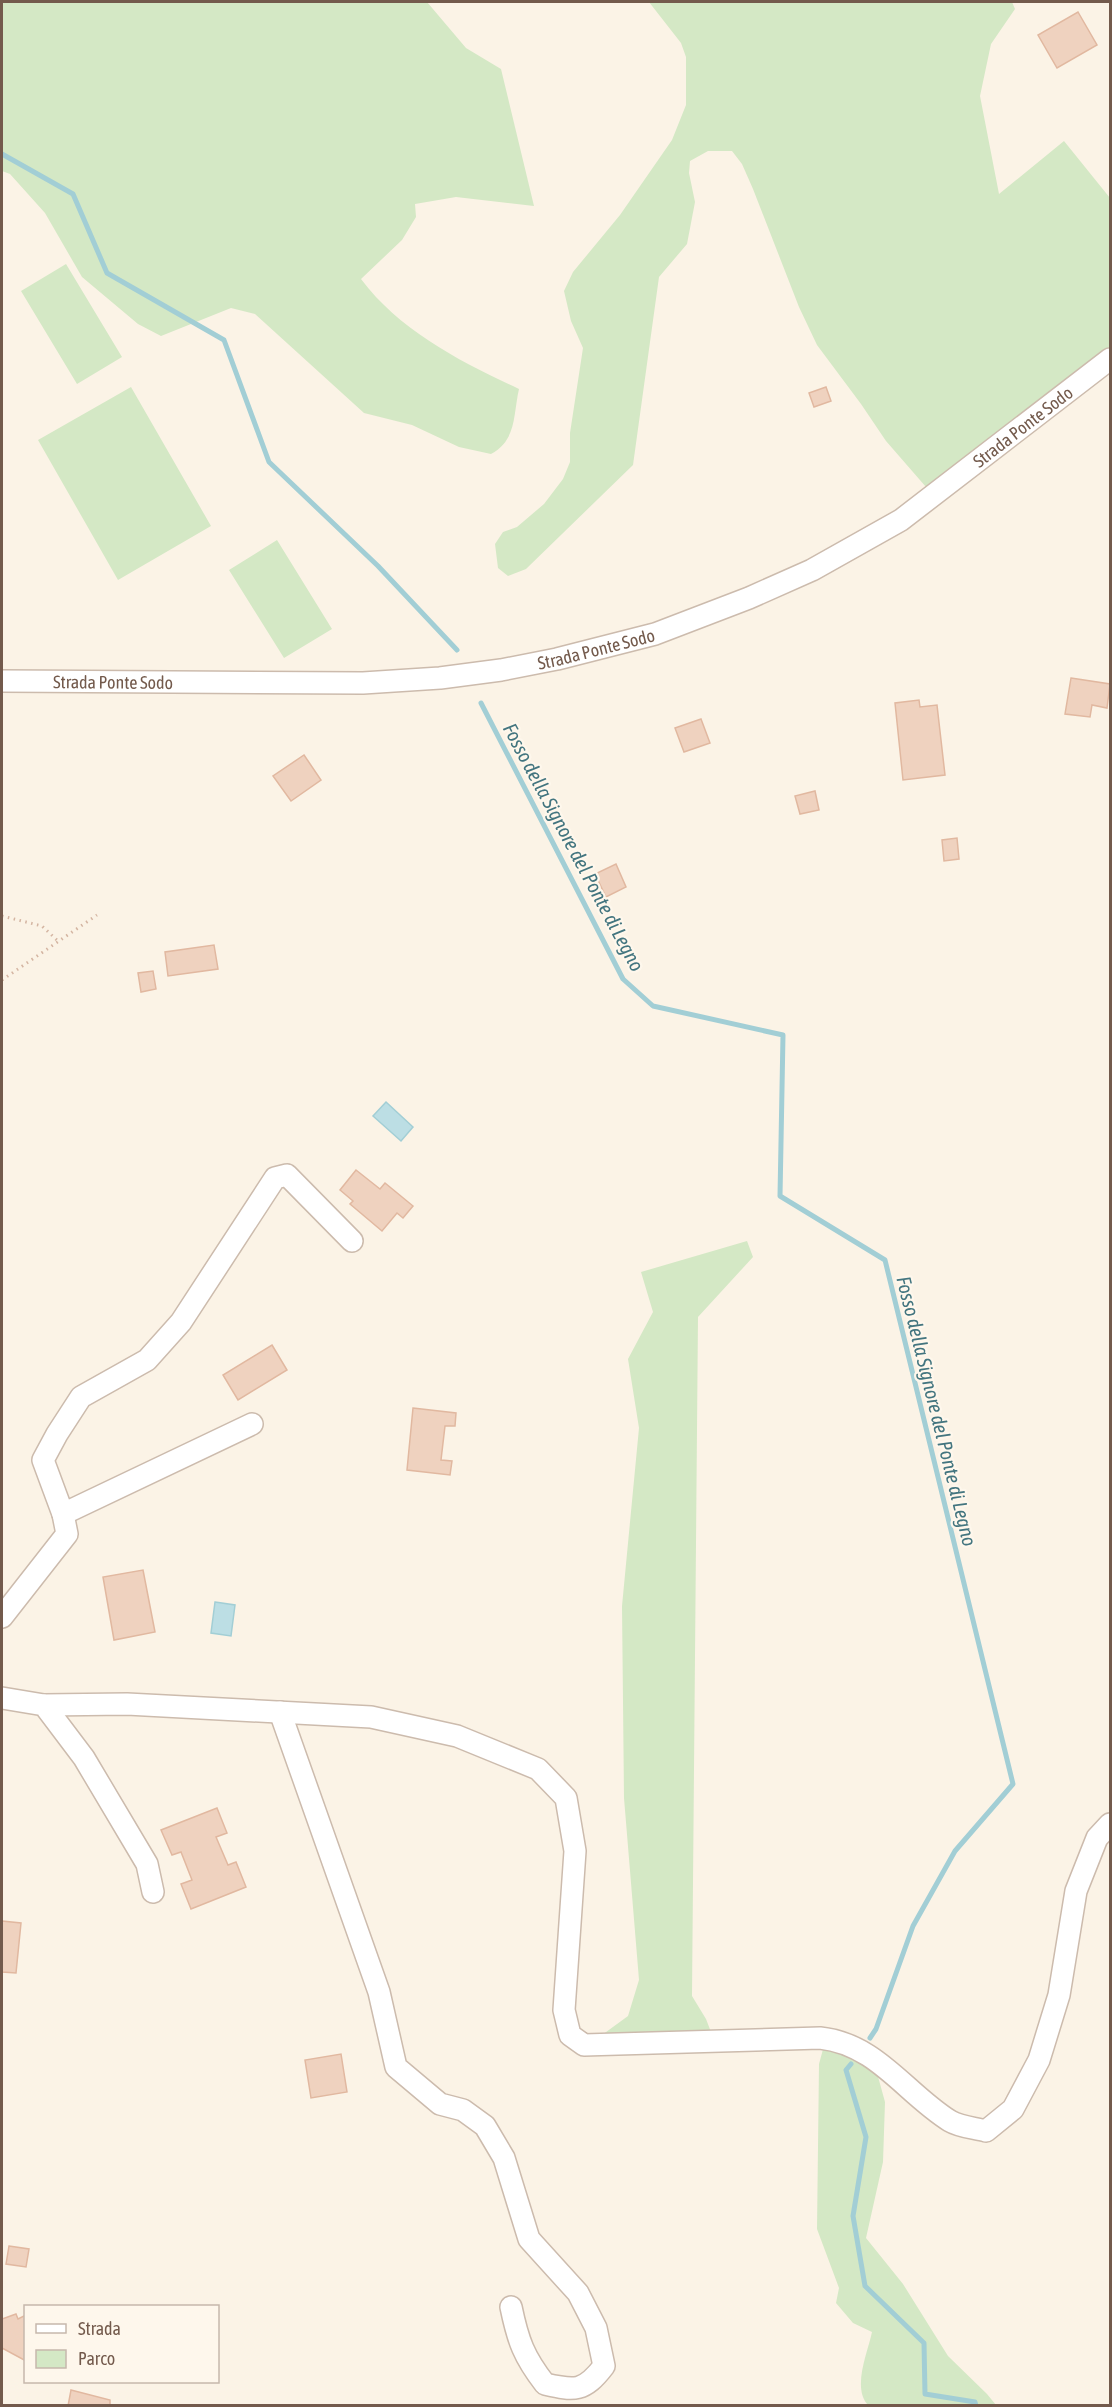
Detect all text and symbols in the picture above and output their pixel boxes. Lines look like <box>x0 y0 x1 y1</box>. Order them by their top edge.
street label: Strada Ponte Sodo <box>969 381 1076 471</box>
street label: Strada Ponte Sodo <box>536 624 657 673</box>
street label: Strada Ponte Sodo <box>53 671 173 692</box>
water label: Fosso della Signore del Ponte di Legno <box>499 719 649 975</box>
water label: Fosso della Signore del Ponte di Legno <box>892 1274 982 1548</box>
legend <box>24 2305 219 2383</box>
text: Strada <box>78 2318 121 2339</box>
text: Parco <box>78 2348 115 2369</box>

